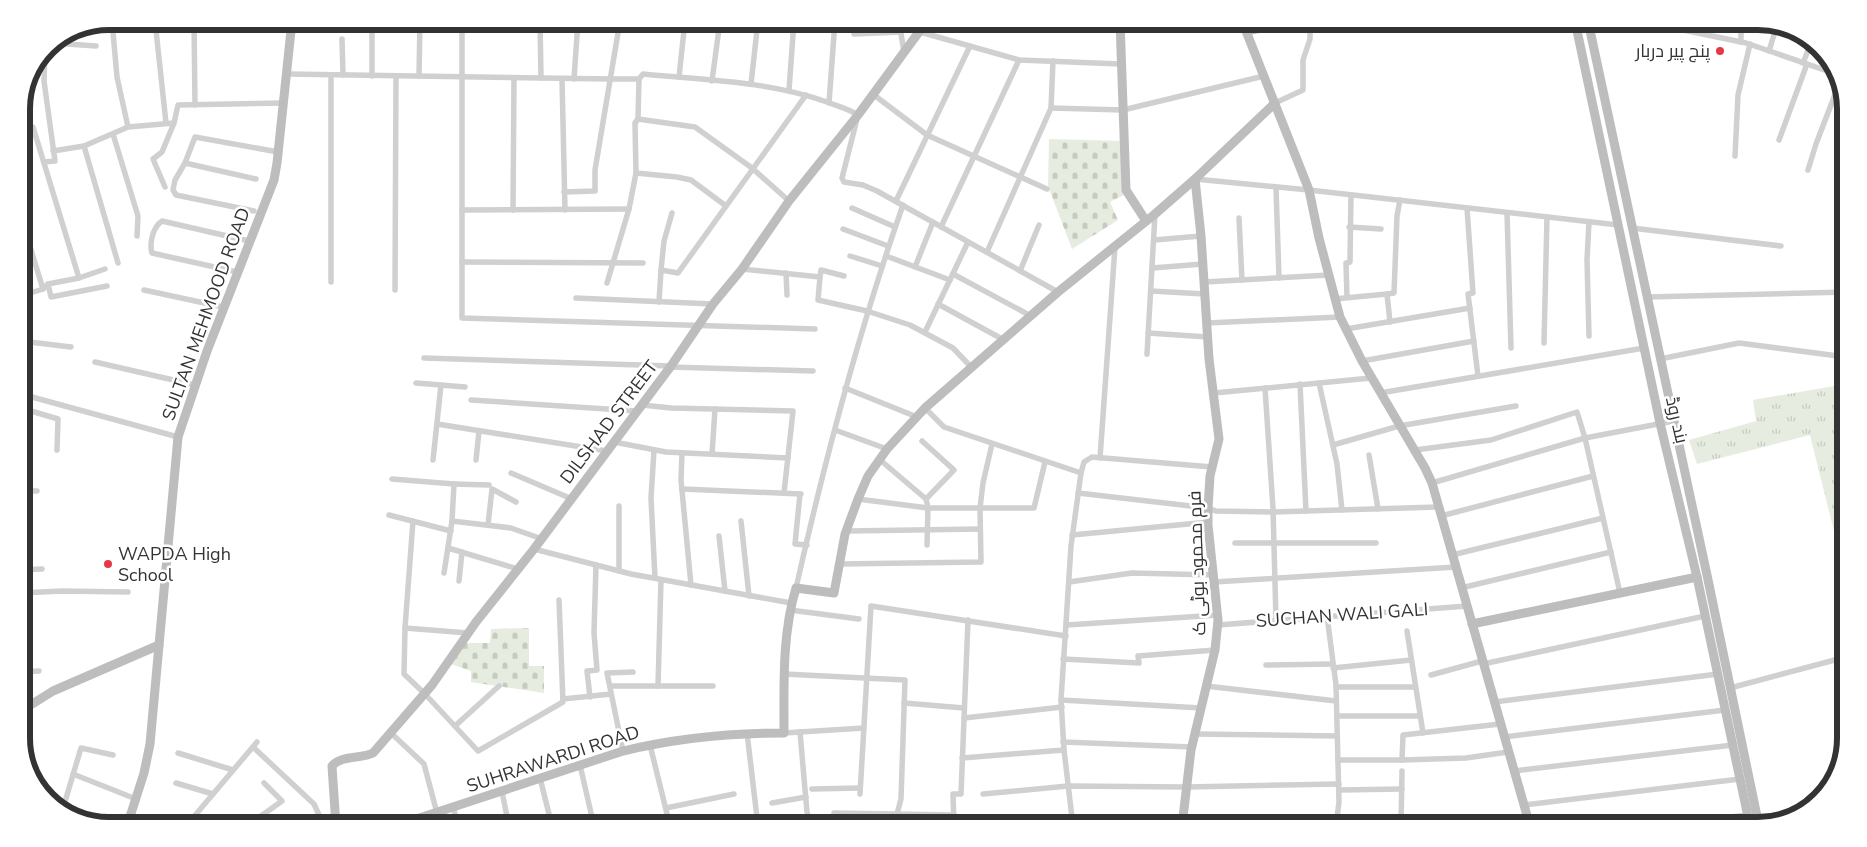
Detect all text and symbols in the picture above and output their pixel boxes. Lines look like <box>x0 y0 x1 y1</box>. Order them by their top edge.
place label: پنج پیر دربار <box>1635 39 1710 63</box>
marker: پنج پیر دربار <box>1714 45 1726 57</box>
street label: SULTAN MEHMOOD ROAD <box>156 204 256 424</box>
street label: DILSHAD STREET <box>555 355 663 489</box>
street label: بند روڈ <box>1660 394 1694 446</box>
street label: فرم محمود بوٹی ک <box>1182 490 1212 636</box>
place label: WAPDA High School <box>118 542 231 587</box>
marker: WAPDA High School <box>102 558 114 570</box>
street label: SUCHAN WALI GALI <box>1255 597 1429 633</box>
street label: SUHRAWARDI ROAD <box>463 720 643 798</box>

